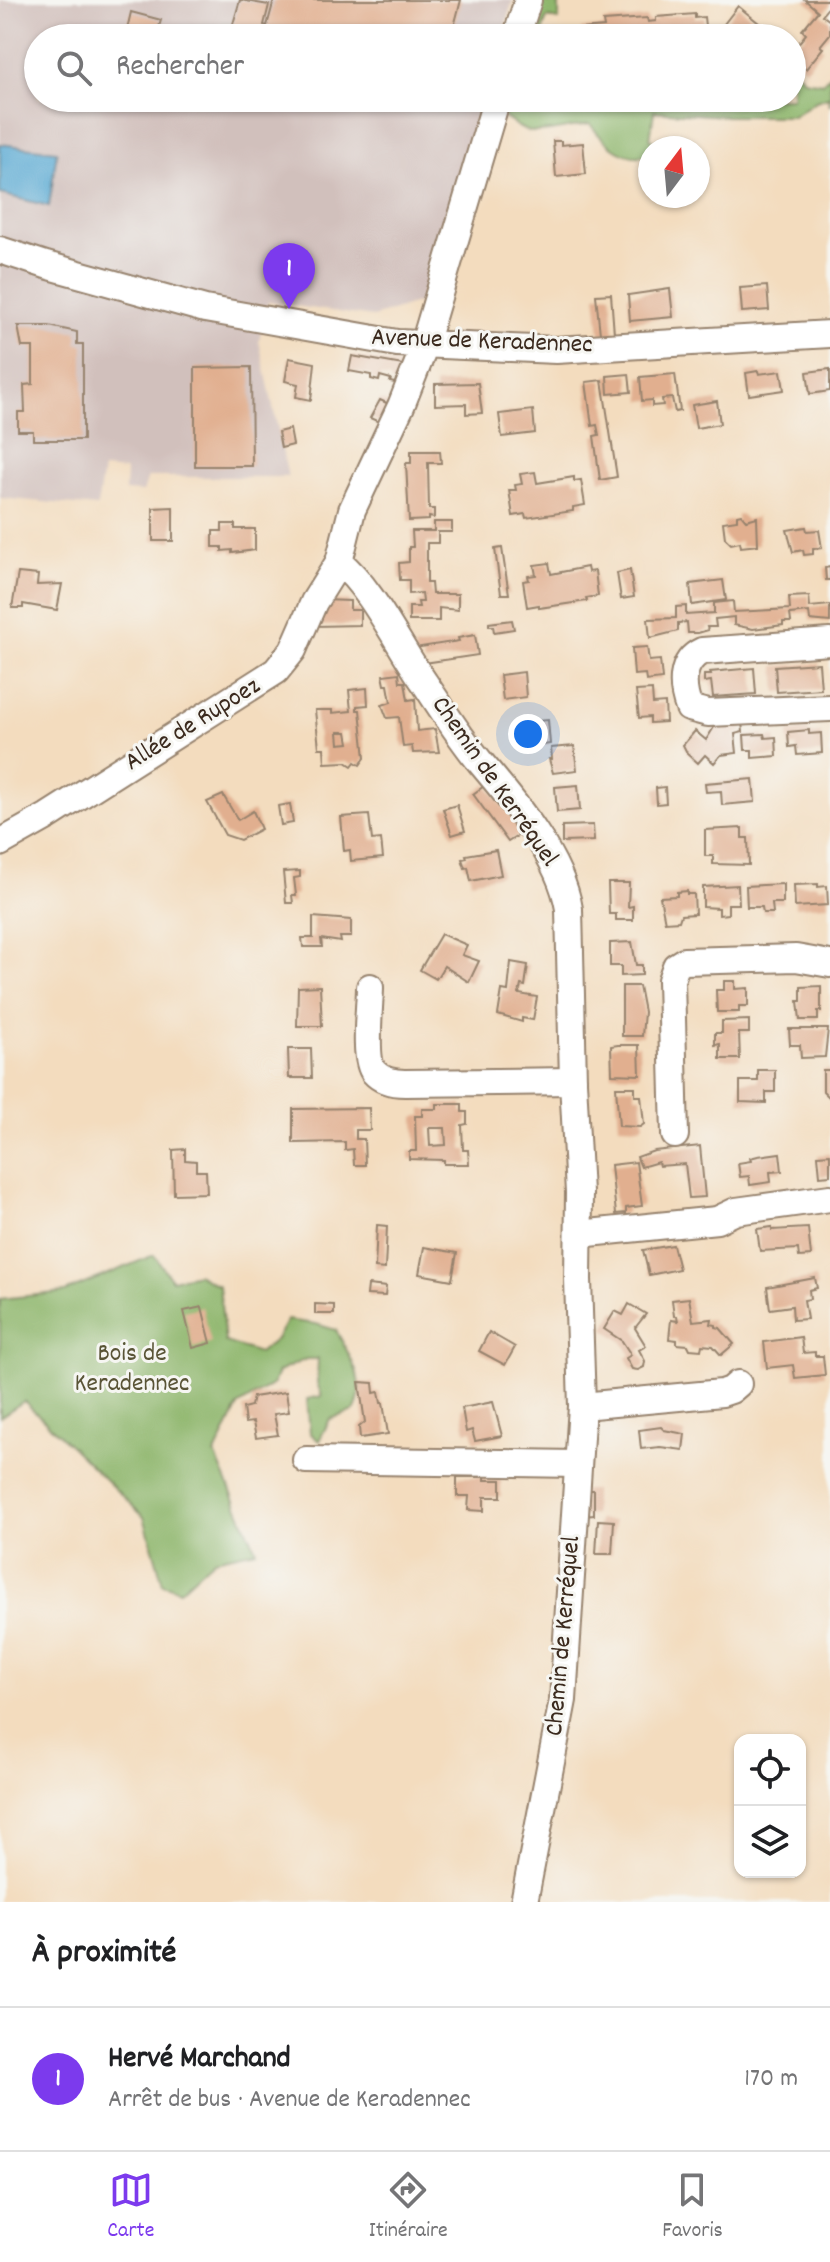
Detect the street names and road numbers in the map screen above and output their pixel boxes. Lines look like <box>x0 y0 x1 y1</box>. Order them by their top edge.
street label: Avenue de Keradennec <box>371 320 593 364</box>
street label: Allée de Rupoez <box>118 669 268 781</box>
street label: Chemin de Kerréquel <box>421 689 567 875</box>
street label: Chemin de Kerréquel <box>537 1534 591 1738</box>

